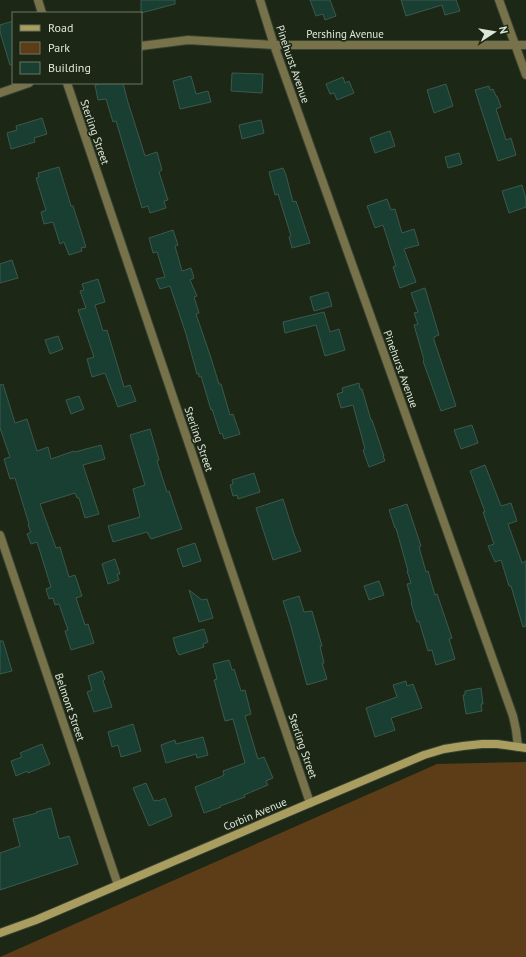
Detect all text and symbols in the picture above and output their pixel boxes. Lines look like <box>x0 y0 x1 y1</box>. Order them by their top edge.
legend <box>12 12 142 84</box>
north arrow <box>474 12 514 52</box>
text: Road <box>48 20 73 35</box>
street label: Pinehurst Avenue <box>273 23 313 105</box>
text: N <box>496 25 511 35</box>
street label: Pershing Avenue <box>306 27 384 41</box>
text: Park <box>48 40 70 55</box>
text: Building <box>48 60 91 75</box>
street label: Sterling Street <box>77 98 113 167</box>
street label: Pinehurst Avenue <box>380 328 422 410</box>
street label: Sterling Street <box>181 405 217 474</box>
street label: Belmont Street <box>52 671 88 743</box>
street label: Sterling Street <box>285 712 321 781</box>
street label: Corbin Avenue <box>221 794 289 834</box>

